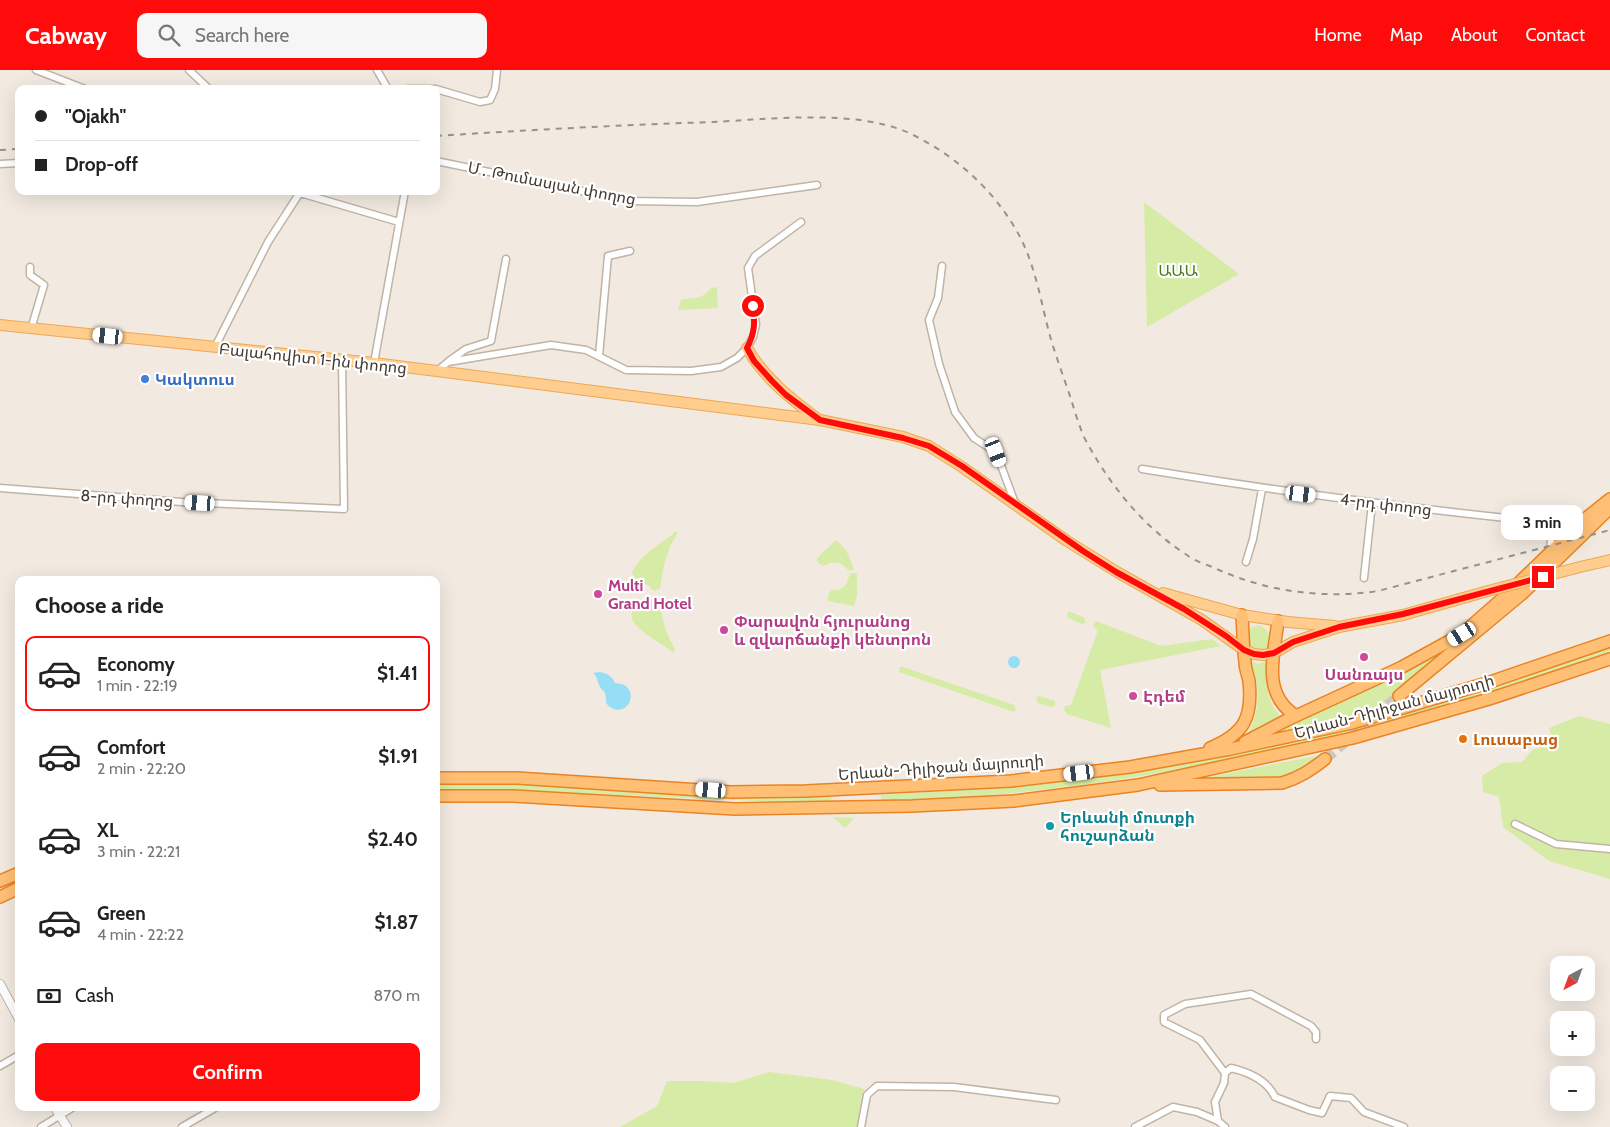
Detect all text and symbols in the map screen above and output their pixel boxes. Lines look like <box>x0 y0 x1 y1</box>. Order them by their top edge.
search box <box>137 13 487 58</box>
text: Cabway <box>25 21 107 50</box>
icon: search <box>155 21 183 49</box>
text: Search here <box>195 24 289 47</box>
text: Home <box>1314 24 1362 46</box>
text: Map <box>1390 24 1423 46</box>
text: About <box>1451 24 1497 46</box>
text: Contact <box>1525 24 1585 46</box>
text: "Ojakh" <box>65 105 126 128</box>
text: Drop-off <box>65 153 138 176</box>
street label: Մ․ Թումասյան փողոց <box>466 158 638 209</box>
park label: ԱԱԱ <box>1158 261 1198 280</box>
route start <box>742 295 764 317</box>
car <box>92 327 123 345</box>
street label: Բալահովիտ 1-ին փողոց <box>218 339 408 378</box>
place label: Կակտուս <box>155 370 235 389</box>
marker: Կակտուս <box>139 373 151 385</box>
car <box>983 435 1008 469</box>
car <box>1285 485 1316 503</box>
street label: 8-րդ փողոց <box>80 486 174 511</box>
street label: 4-րդ փողոց <box>1339 489 1433 520</box>
car <box>184 495 215 511</box>
callout: 3 min <box>1502 504 1584 540</box>
text: 3 min <box>1523 513 1561 532</box>
route end <box>1532 566 1554 588</box>
place label: Multi Grand Hotel <box>608 576 692 613</box>
marker: Multi Grand Hotel <box>592 588 604 600</box>
text: Choose a ride <box>35 592 164 619</box>
place label: Փարավոն հյուրանոց և զվարճանքի կենտրոն <box>734 612 931 649</box>
car <box>1445 620 1478 648</box>
marker: Փարավոն հյուրանոց և զվարճանքի կենտրոն <box>718 624 730 636</box>
icon: car <box>37 651 82 696</box>
marker: Սանռայս <box>1358 651 1370 663</box>
text: Economy <box>97 653 175 676</box>
text: $1.41 <box>377 662 418 685</box>
place label: Սանռայս <box>1324 665 1404 684</box>
street label: Երևան-Դիլիջան մայրուղի <box>1292 671 1496 742</box>
text: 1 min · 22:19 <box>97 676 178 695</box>
place label: Էդեմ <box>1143 687 1186 706</box>
marker: Էդեմ <box>1127 690 1139 702</box>
place label: Լուսաբաց <box>1473 730 1558 749</box>
marker: Լուսաբաց <box>1457 733 1469 745</box>
icon: car <box>37 734 82 779</box>
text: Comfort <box>97 736 166 759</box>
text: $1.91 <box>378 745 418 768</box>
street label: Երևան-Դիլիջան մայրուղի <box>838 751 1045 784</box>
text: 2 min · 22:20 <box>97 759 186 778</box>
car <box>1063 764 1094 782</box>
car <box>695 781 726 799</box>
place label: Երևանի մուտքի հուշարձան <box>1060 808 1195 845</box>
icon: car <box>37 817 82 862</box>
text: XL <box>97 819 118 842</box>
marker: Երևանի մուտքի հուշարձան <box>1044 820 1056 832</box>
text: $2.40 <box>367 828 418 851</box>
text: 3 min · 22:21 <box>97 842 180 861</box>
icon: car <box>37 900 82 945</box>
text: Green <box>97 902 146 925</box>
text: $1.87 <box>375 911 418 934</box>
text: 4 min · 22:22 <box>97 925 184 944</box>
north arrow <box>1550 956 1595 1001</box>
map controls <box>1550 956 1595 1111</box>
icon: cash <box>35 982 63 1010</box>
text: Cash <box>75 984 114 1007</box>
text: 870 m <box>374 986 420 1005</box>
button: + <box>1550 1011 1595 1056</box>
button: Confirm <box>35 1043 420 1101</box>
button: − <box>1550 1066 1595 1111</box>

